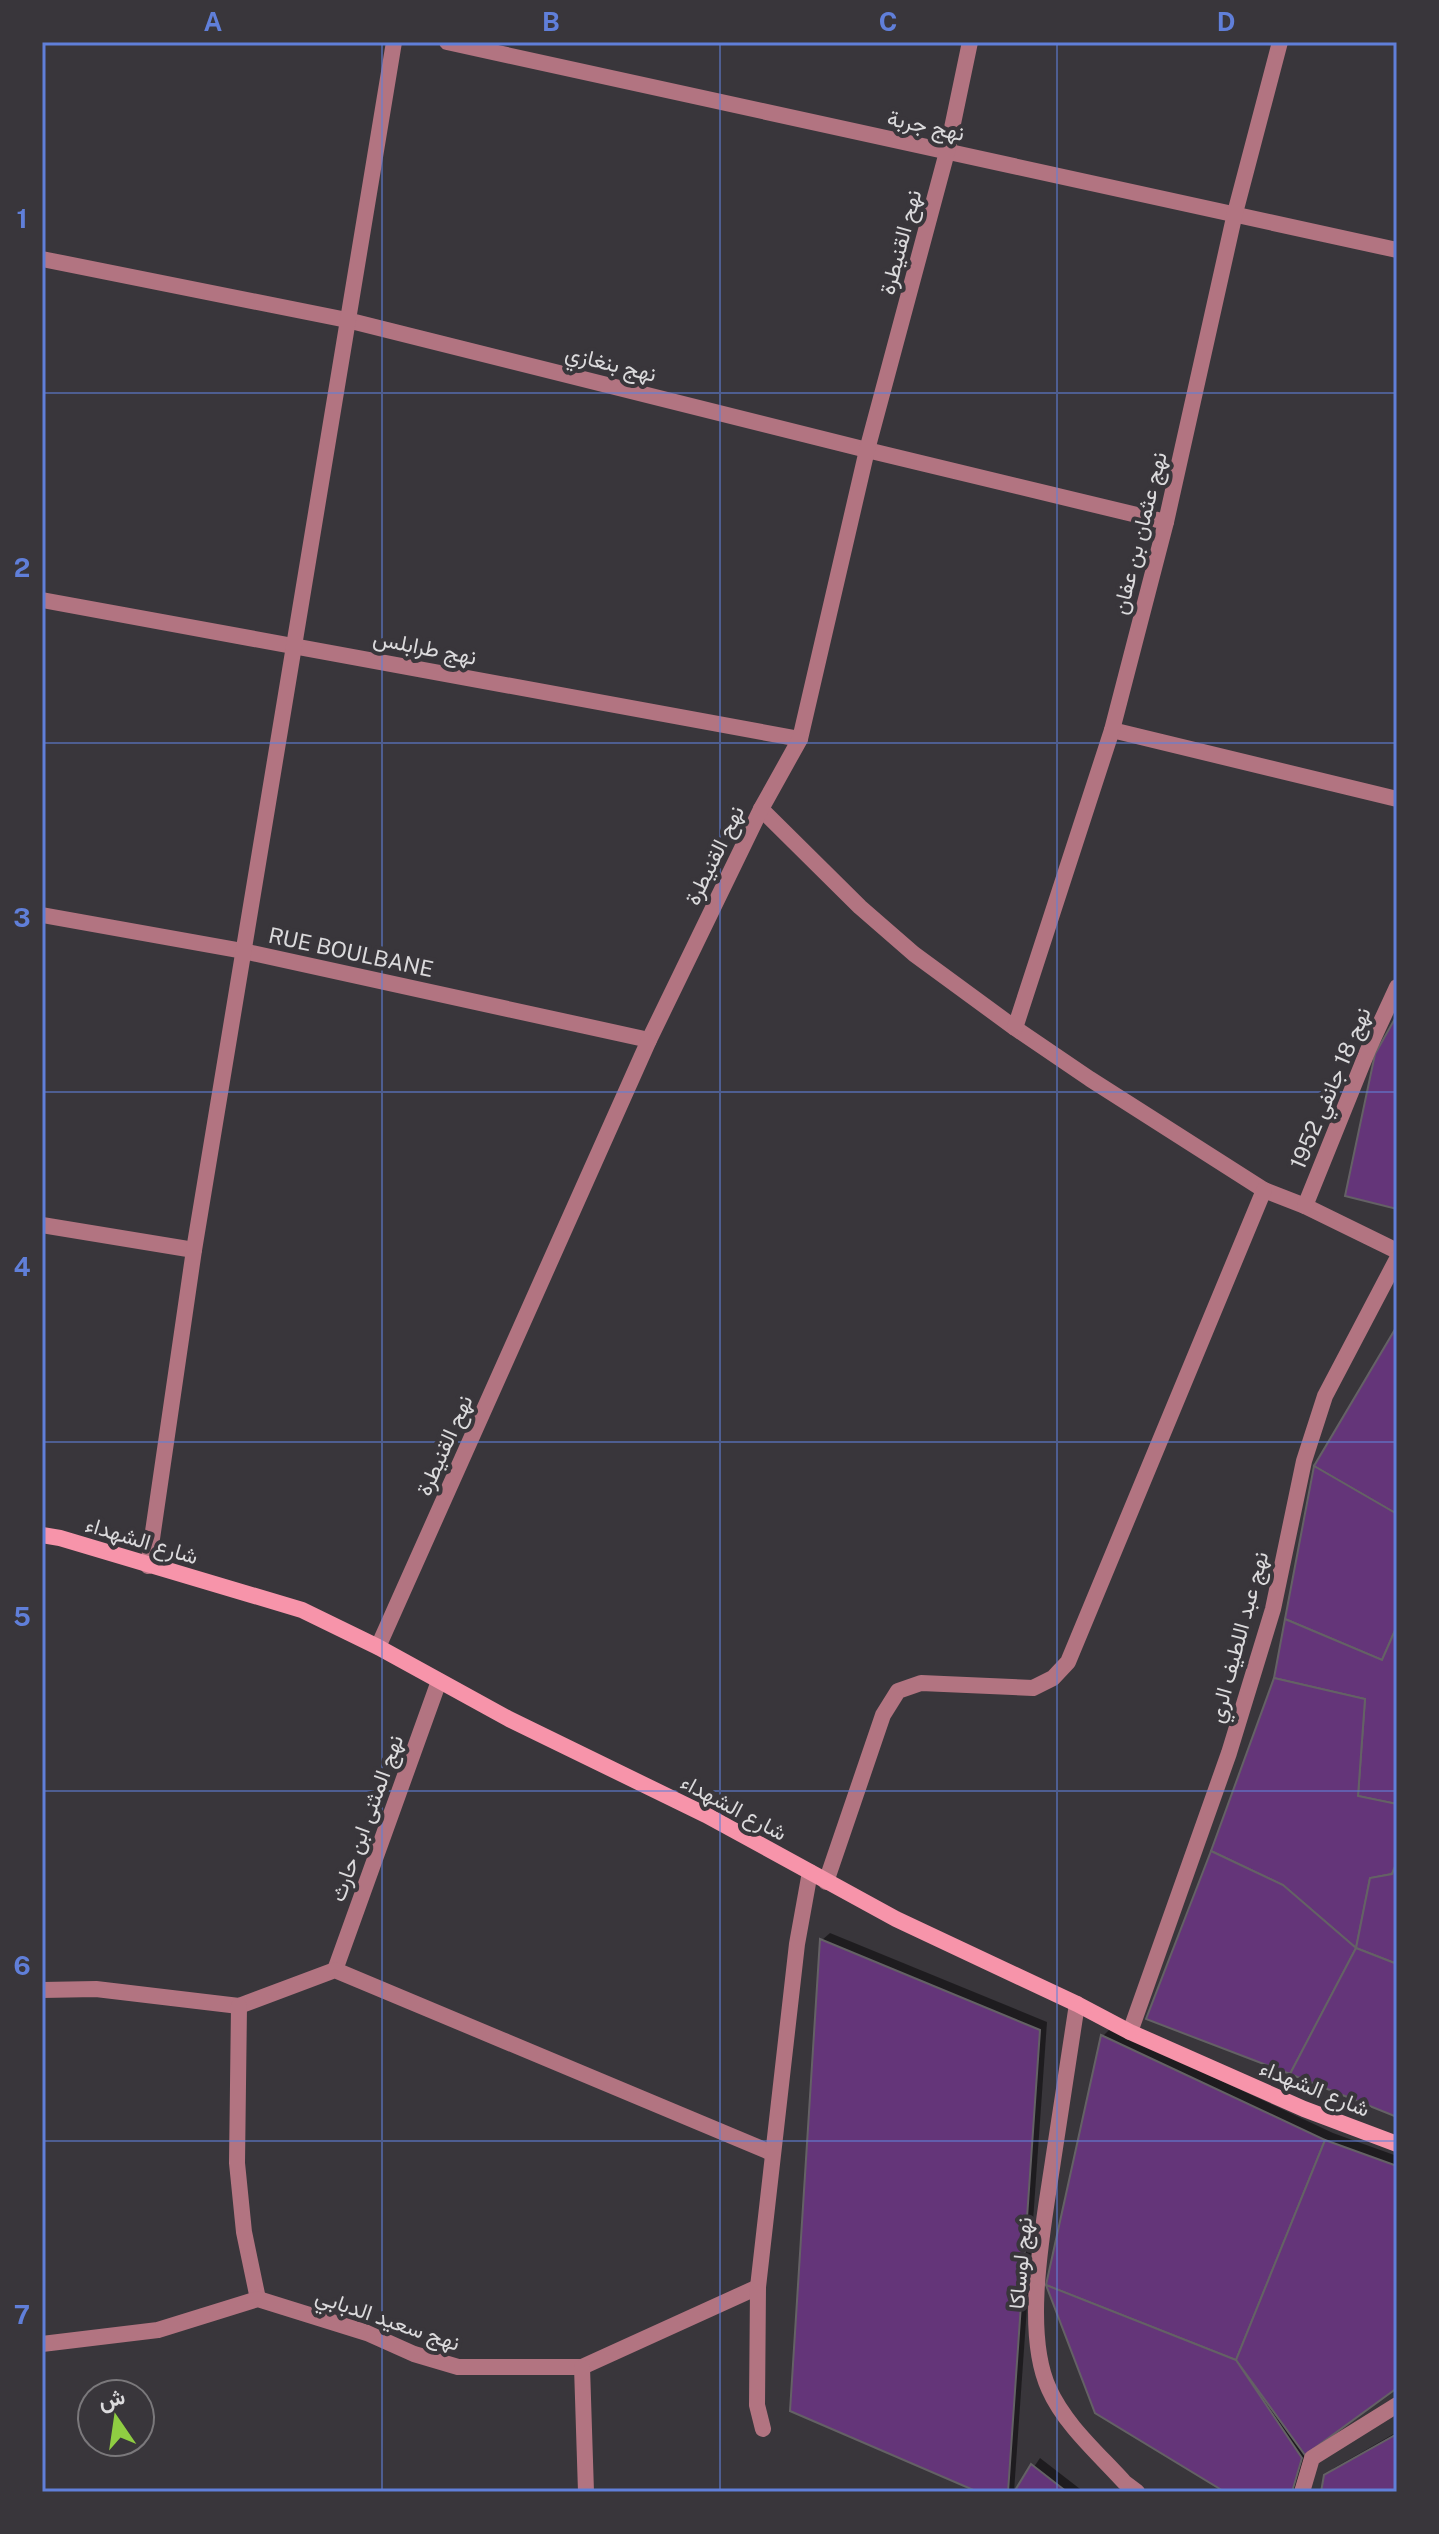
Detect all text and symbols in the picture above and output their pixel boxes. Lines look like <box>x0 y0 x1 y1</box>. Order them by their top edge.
text: A <box>204 6 223 37</box>
text: B <box>542 6 560 37</box>
text: C <box>879 6 897 37</box>
text: D <box>1217 6 1235 37</box>
street label: نهج جربة <box>885 104 967 148</box>
street label: نهح القنيطرة <box>874 187 928 298</box>
text: 1 <box>16 203 28 234</box>
street label: نهج بنغازي <box>561 339 659 393</box>
street label: نهج عثمان بن عفان <box>1106 449 1174 617</box>
text: 2 <box>14 552 30 583</box>
street label: نهج طرابلس <box>371 624 479 672</box>
street label: نهح القنيطرة <box>679 801 751 910</box>
text: 3 <box>13 902 31 933</box>
street label: RUE BOULBANE <box>266 922 436 982</box>
street label: نهج 18 جانفي 1952 <box>1284 1003 1381 1175</box>
text: 4 <box>13 1251 31 1282</box>
street label: نهح القنيطرة <box>410 1391 480 1500</box>
street label: شارع الشهداء <box>82 1511 201 1571</box>
street label: نهج عبد اللطيف الري <box>1203 1548 1279 1727</box>
text: 5 <box>13 1601 31 1632</box>
street label: نهج المثنى ابن حارث <box>324 1731 410 1906</box>
street label: شارع الشهداء <box>676 1768 791 1848</box>
text: 6 <box>13 1950 31 1981</box>
street label: شارع الشهداء <box>1255 2054 1374 2124</box>
street label: نهج لوساكا <box>1003 2216 1039 2310</box>
street label: نهج سعيد الدبابي <box>310 2282 464 2362</box>
text: 7 <box>14 2299 30 2330</box>
north arrow <box>76 2378 156 2458</box>
text: ش <box>96 2383 128 2415</box>

